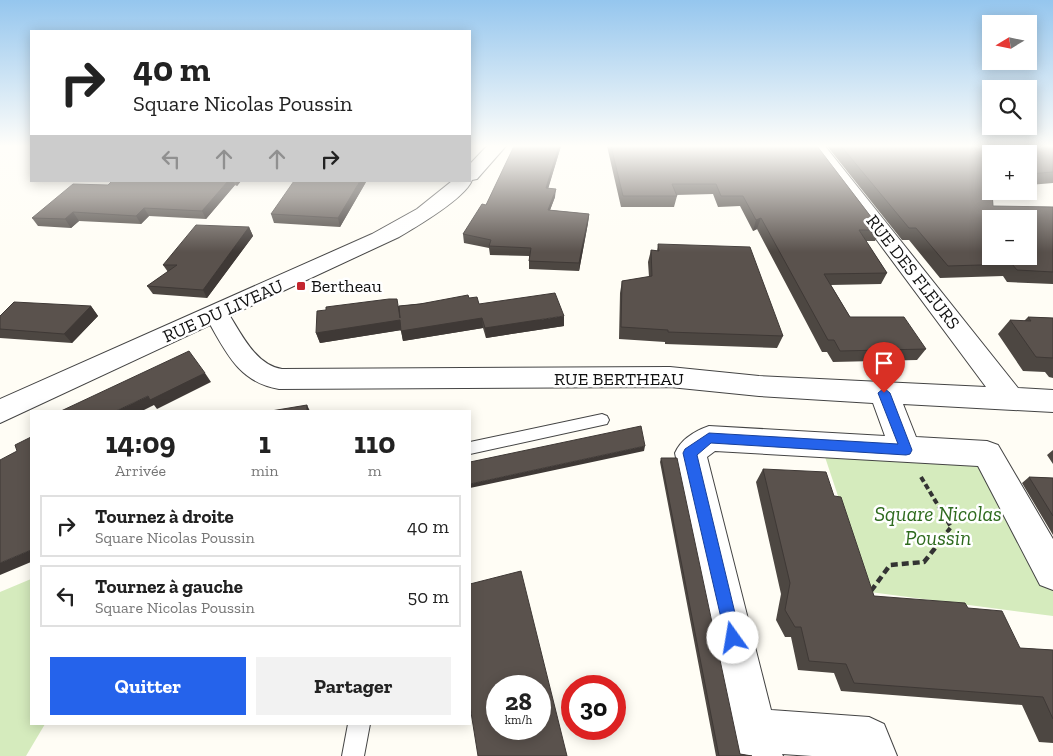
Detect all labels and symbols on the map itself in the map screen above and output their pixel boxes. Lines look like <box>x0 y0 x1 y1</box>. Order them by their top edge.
north arrow <box>982 15 1038 70</box>
street label: RUE DES FLEURS <box>861 210 965 334</box>
street label: RUE DU LIVEAU <box>159 275 287 347</box>
place label: Bertheau <box>311 275 382 297</box>
marker: Bertheau <box>295 280 307 292</box>
pin <box>863 342 905 393</box>
street label: RUE BERTHEAU <box>554 368 684 390</box>
park label: Square Nicolas Poussin <box>874 501 1002 550</box>
position arrow <box>706 611 758 663</box>
speed limit sign: 30 <box>561 675 626 740</box>

